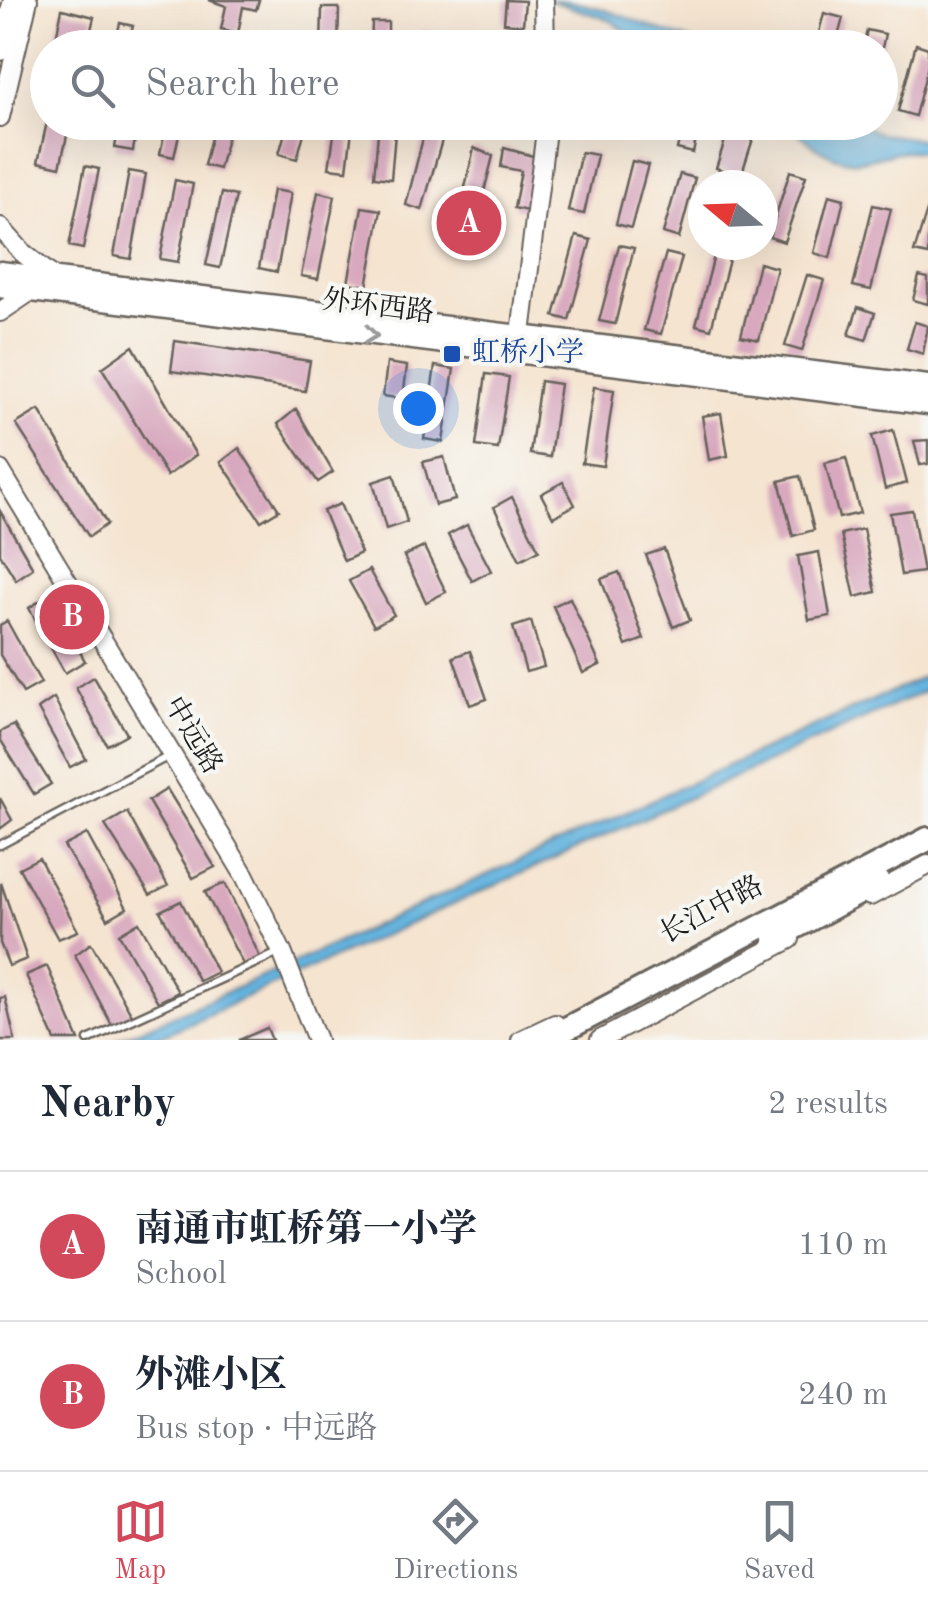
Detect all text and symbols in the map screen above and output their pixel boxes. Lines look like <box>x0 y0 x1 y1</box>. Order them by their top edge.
search box <box>30 30 898 140</box>
icon: search <box>65 58 120 113</box>
text: Search here <box>145 66 340 104</box>
north arrow <box>688 170 778 260</box>
pin: A <box>436 186 502 260</box>
street label: 外环西路 <box>321 284 436 329</box>
one-way arrow <box>363 323 380 344</box>
place label: 虹桥小学 <box>472 337 584 368</box>
marker: 虹桥小学 <box>441 343 463 365</box>
your location <box>393 383 444 434</box>
pin: B <box>40 580 104 654</box>
street label: 中远路 <box>158 691 228 779</box>
street label: 长江中路 <box>655 870 768 950</box>
text: Nearby <box>40 1084 176 1126</box>
text: 2 results <box>768 1089 888 1121</box>
text: 南通市虹桥第一小学 <box>135 1212 477 1250</box>
text: A <box>60 1230 85 1262</box>
text: 110 m <box>798 1230 888 1262</box>
text: School <box>135 1259 227 1291</box>
text: 外滩小区 <box>135 1358 287 1396</box>
text: B <box>61 1380 84 1412</box>
text: 240 m <box>798 1380 888 1412</box>
text: Bus stop · 中远路 <box>135 1414 377 1446</box>
tab: Map <box>113 1494 168 1589</box>
tab: Directions <box>394 1494 518 1589</box>
tab: Saved <box>744 1494 815 1589</box>

